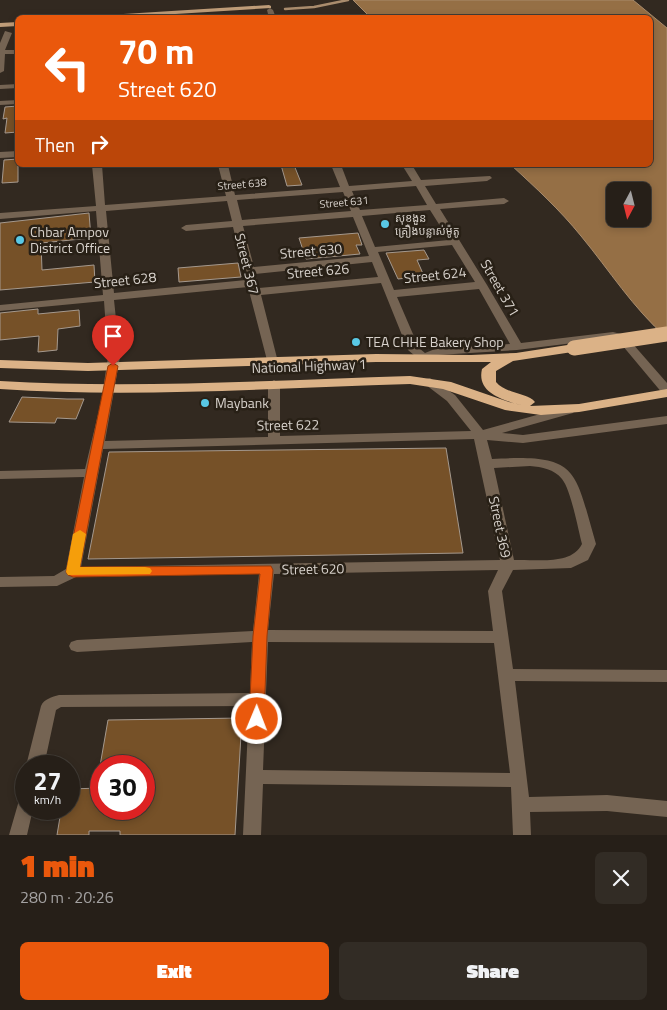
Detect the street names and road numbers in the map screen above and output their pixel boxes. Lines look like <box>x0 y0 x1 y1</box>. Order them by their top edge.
street label: Street 638 <box>217 174 267 194</box>
street label: Street 631 <box>319 192 369 212</box>
street label: Street 367 <box>230 231 265 297</box>
street label: Street 630 <box>279 237 343 264</box>
street label: Street 371 <box>476 255 525 320</box>
street label: Street 626 <box>286 257 350 284</box>
street label: Street 624 <box>403 261 467 288</box>
street label: Street 628 <box>93 266 157 293</box>
street label: National Highway 1 <box>251 353 367 378</box>
street label: Street 622 <box>256 413 320 436</box>
street label: Street 369 <box>484 494 517 560</box>
street label: Street 620 <box>281 557 345 580</box>

